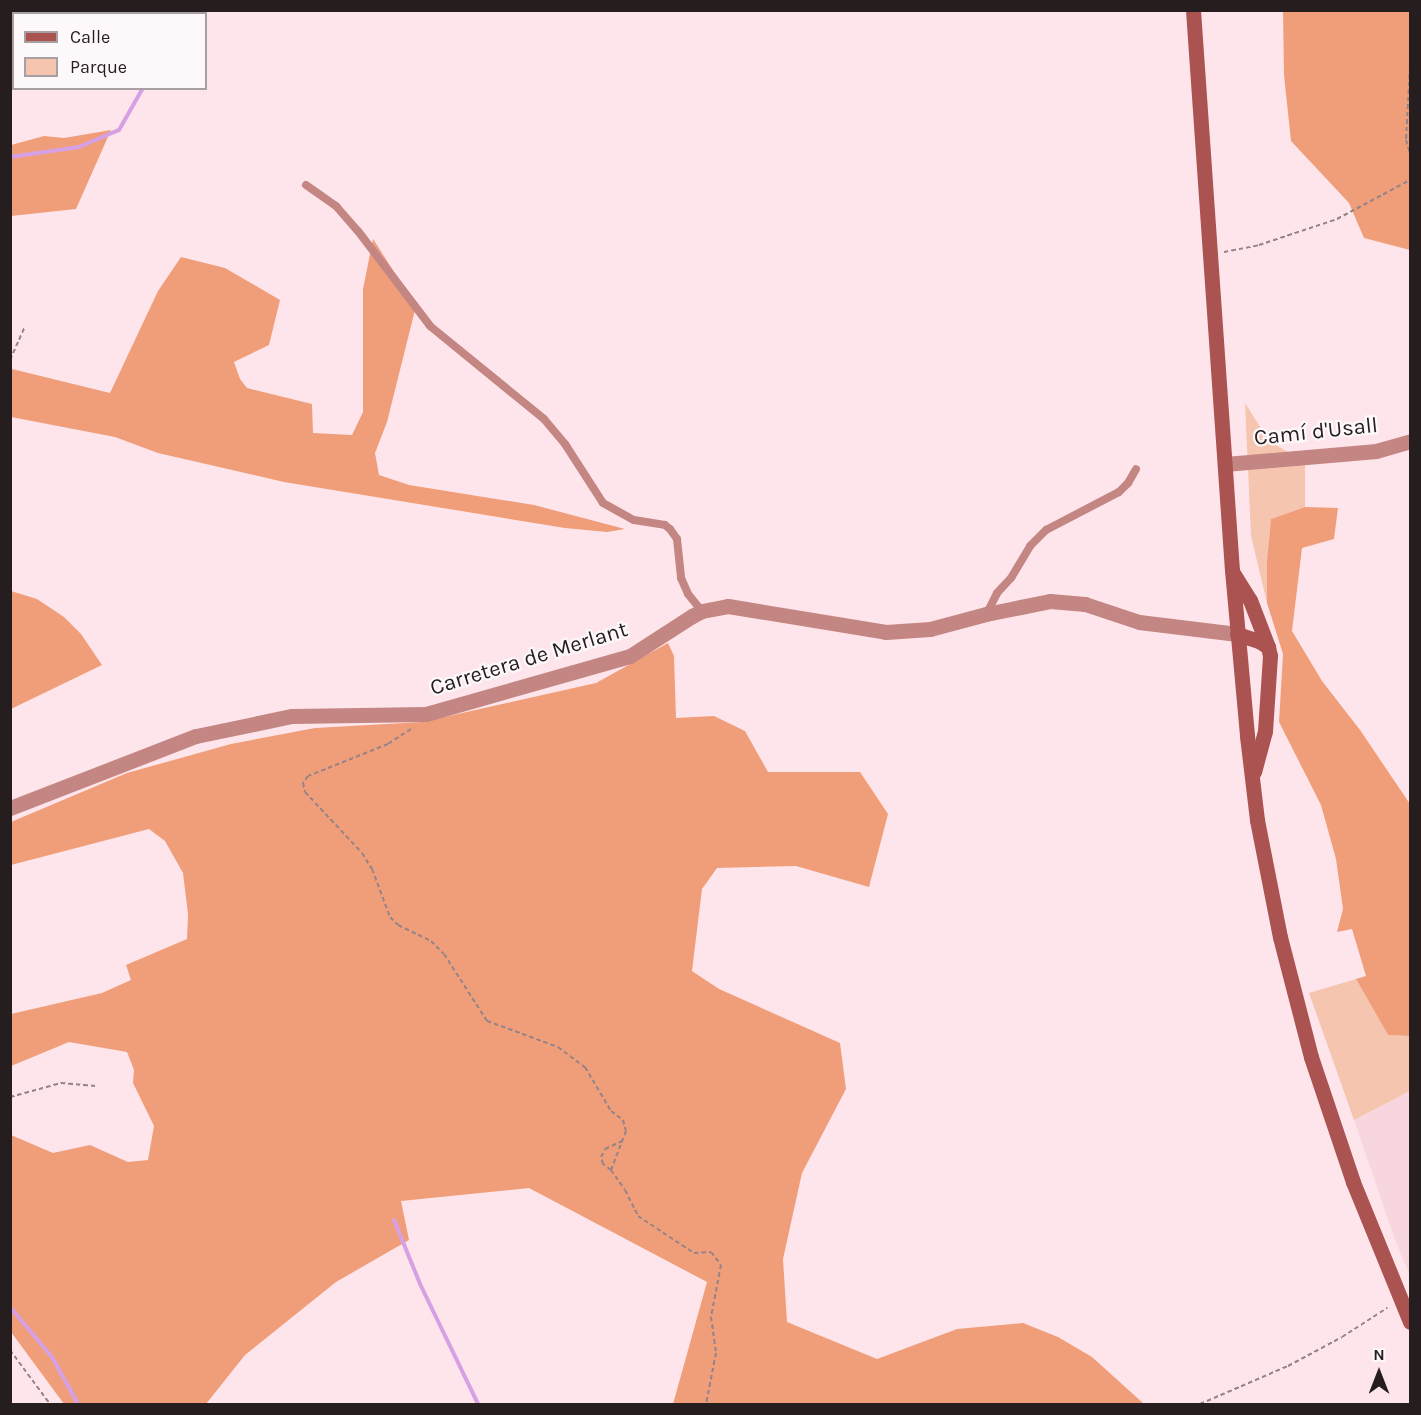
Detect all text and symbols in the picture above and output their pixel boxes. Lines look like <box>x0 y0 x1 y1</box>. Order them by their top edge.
legend <box>12 12 207 90</box>
text: Calle <box>70 26 110 48</box>
text: Parque <box>70 56 127 78</box>
street label: Camí d'Usall <box>1253 412 1379 452</box>
street label: Carretera de Merlant <box>427 616 631 702</box>
north arrow <box>1349 1343 1409 1403</box>
text: N <box>1373 1345 1385 1364</box>

